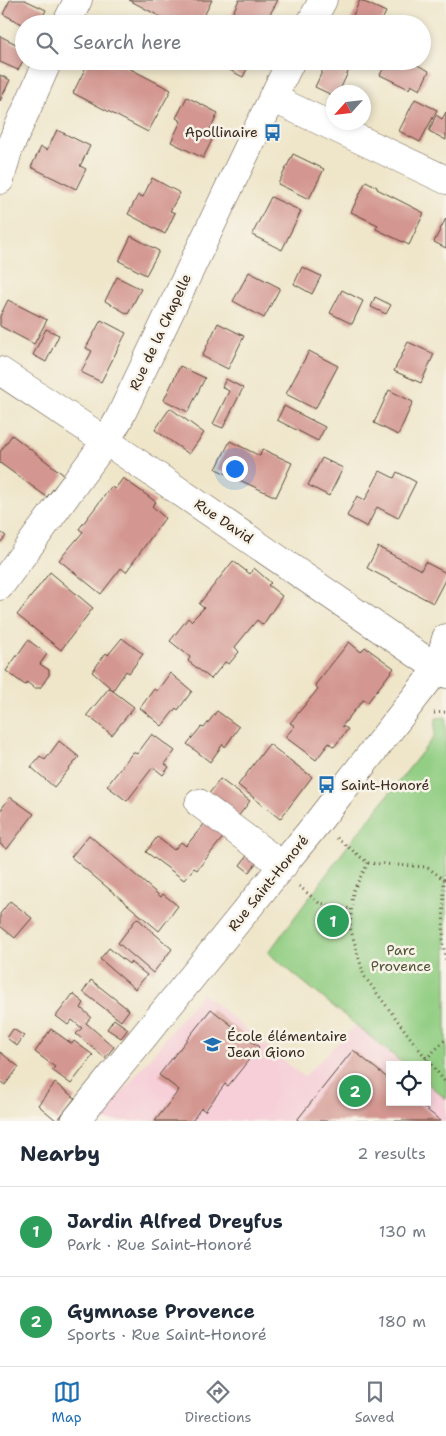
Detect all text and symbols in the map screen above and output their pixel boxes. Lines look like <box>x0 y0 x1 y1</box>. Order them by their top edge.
search box <box>15 15 431 70</box>
icon: search <box>33 29 61 57</box>
text: Search here <box>73 30 182 55</box>
north arrow <box>326 85 371 130</box>
bus stop icon: Apollinaire <box>262 122 282 142</box>
place label: Apollinaire <box>185 123 258 141</box>
street label: Rue de la Chapelle <box>125 271 195 393</box>
your location <box>222 456 248 482</box>
street label: Rue David <box>191 495 257 547</box>
bus stop icon: Saint-Honoré <box>317 775 337 795</box>
place label: Saint-Honoré <box>341 776 429 794</box>
street label: Rue Saint-Honoré <box>224 831 312 935</box>
pin: 1 <box>317 902 349 940</box>
park label: Parc Provence <box>371 941 431 975</box>
place label: École élémentaire Jean Giono <box>227 1027 347 1061</box>
school or university icon: École élémentaire Jean Giono <box>203 1034 223 1054</box>
map controls <box>386 1061 431 1106</box>
button: locate <box>386 1061 431 1106</box>
pin: 2 <box>339 1072 371 1110</box>
text: Nearby <box>20 1140 100 1168</box>
text: 2 results <box>357 1143 426 1164</box>
text: Jardin Alfred Dreyfus <box>67 1209 283 1234</box>
text: 1 <box>32 1221 40 1242</box>
text: 130 m <box>379 1221 426 1242</box>
text: Park · Rue Saint-Honoré <box>67 1234 252 1255</box>
text: Gymnase Provence <box>67 1299 255 1324</box>
text: 2 <box>30 1311 42 1332</box>
text: 180 m <box>378 1311 426 1332</box>
text: Sports · Rue Saint-Honoré <box>67 1324 267 1345</box>
tab: Map <box>52 1378 82 1426</box>
tab: Directions <box>185 1378 251 1426</box>
tab: Saved <box>355 1378 394 1426</box>

